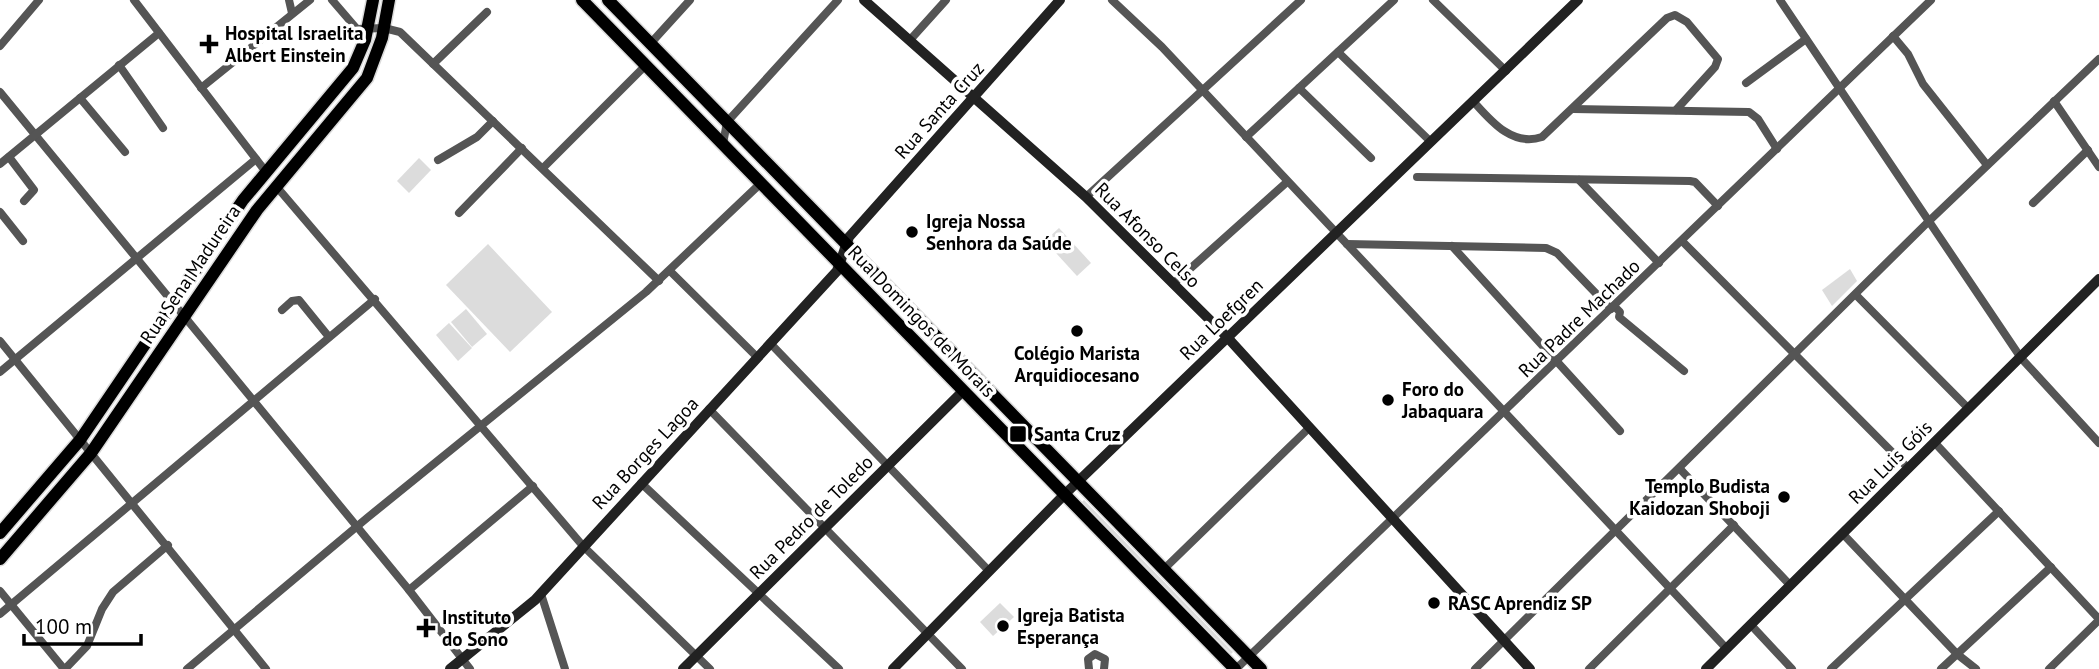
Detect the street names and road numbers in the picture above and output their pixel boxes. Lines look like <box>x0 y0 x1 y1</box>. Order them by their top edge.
street label: Rua Santa Cruz <box>889 56 989 164</box>
street label: Rua Afonso Celso <box>1090 177 1206 293</box>
street label: Rua Sena Madureira <box>135 200 245 348</box>
street label: Rua Domingos de Morais <box>843 240 1001 402</box>
street label: Rua Padre Machado <box>1513 254 1645 382</box>
street label: Rua Loefgren <box>1174 273 1268 365</box>
street label: Rua Borges Lagoa <box>587 392 703 514</box>
street label: Rua Luis Góis <box>1843 415 1937 509</box>
street label: Rua Pedro de Toledo <box>744 450 878 584</box>

